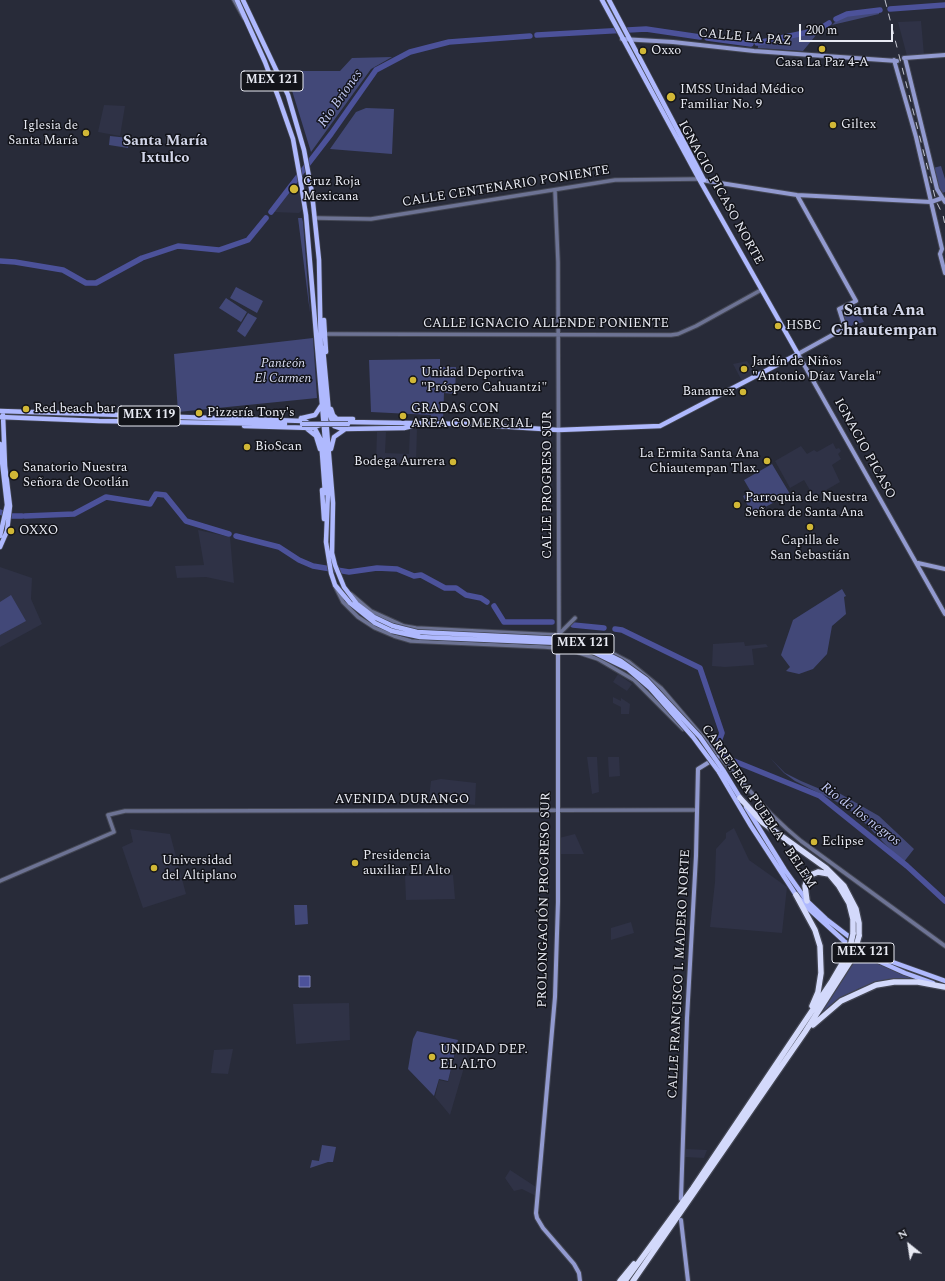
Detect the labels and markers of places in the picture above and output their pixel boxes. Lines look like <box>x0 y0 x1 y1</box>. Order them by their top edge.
place label: Oxxo <box>651 43 681 59</box>
marker: Casa La Paz 4-A <box>817 44 827 54</box>
marker: Oxxo <box>638 46 648 56</box>
place label: Casa La Paz 4-A <box>775 55 869 71</box>
place label: IMSS Unidad Médico Familiar No. 9 <box>680 82 804 113</box>
marker: IMSS Unidad Médico Familiar No. 9 <box>665 91 677 103</box>
place label: Giltex <box>841 117 876 133</box>
place label: Iglesia de Santa María <box>8 118 78 149</box>
marker: Giltex <box>828 120 838 130</box>
marker: Iglesia de Santa María <box>81 128 91 138</box>
place label: Cruz Roja Mexicana <box>303 174 360 205</box>
marker: Cruz Roja Mexicana <box>288 183 300 195</box>
place label: HSBC <box>786 318 821 334</box>
marker: HSBC <box>773 321 783 331</box>
place label: Jardín de Niños "Antonio Díaz Varela" <box>752 354 881 385</box>
marker: Jardín de Niños "Antonio Díaz Varela" <box>739 364 749 374</box>
place label: Unidad Deportiva "Próspero Cahuantzi" <box>421 365 547 396</box>
marker: Unidad Deportiva "Próspero Cahuantzi" <box>408 375 418 385</box>
place label: Banamex <box>682 384 735 400</box>
marker: Banamex <box>738 387 748 397</box>
place label: Red beach bar <box>34 401 115 417</box>
place label: GRADAS CON AREA COMERCIAL <box>411 401 533 432</box>
marker: Red beach bar <box>21 404 31 414</box>
place label: Pizzería Tony's <box>207 405 295 421</box>
marker: Pizzería Tony's <box>194 408 204 418</box>
marker: GRADAS CON AREA COMERCIAL <box>398 411 408 421</box>
place label: BioScan <box>255 439 302 455</box>
marker: BioScan <box>242 442 252 452</box>
place label: La Ermita Santa Ana Chiautempan Tlax. <box>639 446 759 477</box>
place label: Bodega Aurrera <box>354 454 445 470</box>
marker: La Ermita Santa Ana Chiautempan Tlax. <box>762 456 772 466</box>
marker: Bodega Aurrera <box>448 457 458 467</box>
place label: Sanatorio Nuestra Señora de Ocotlán <box>23 460 129 491</box>
marker: Sanatorio Nuestra Señora de Ocotlán <box>8 469 20 481</box>
place label: Parroquia de Nuestra Señora de Santa Ana <box>745 490 868 521</box>
marker: Parroquia de Nuestra Señora de Santa Ana <box>732 500 742 510</box>
marker: Capilla de San Sebastián <box>805 522 815 532</box>
place label: OXXO <box>19 523 58 539</box>
marker: OXXO <box>6 526 16 536</box>
place label: Capilla de San Sebastián <box>770 533 850 564</box>
place label: Eclipse <box>822 834 864 850</box>
marker: Eclipse <box>809 837 819 847</box>
place label: Presidencia auxiliar El Alto <box>363 848 450 879</box>
place label: Universidad del Altiplano <box>162 853 237 884</box>
marker: Presidencia auxiliar El Alto <box>350 858 360 868</box>
marker: Universidad del Altiplano <box>149 863 159 873</box>
place label: UNIDAD DEP. EL ALTO <box>440 1042 528 1073</box>
marker: UNIDAD DEP. EL ALTO <box>427 1052 437 1062</box>

